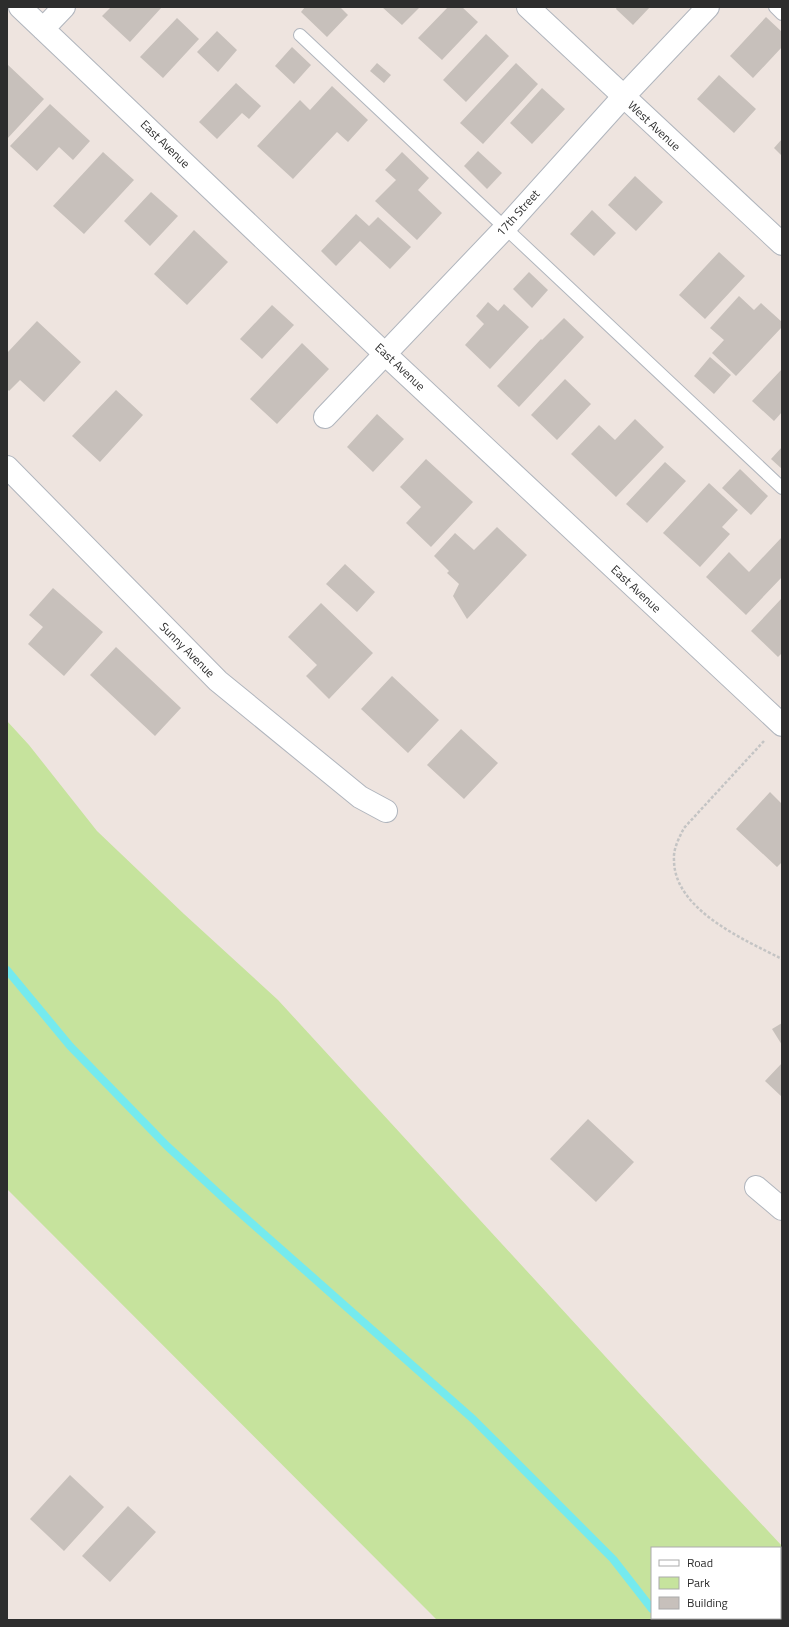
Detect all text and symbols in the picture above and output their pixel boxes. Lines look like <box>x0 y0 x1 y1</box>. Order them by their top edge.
street label: West Avenue <box>624 96 685 155</box>
street label: East Avenue <box>136 115 194 172</box>
street label: 17th Street <box>491 184 545 240</box>
street label: East Avenue <box>371 338 430 395</box>
street label: East Avenue <box>607 560 666 617</box>
street label: Sunny Avenue <box>155 618 219 682</box>
legend <box>651 1547 781 1619</box>
text: Road <box>687 1553 713 1572</box>
text: Park <box>687 1573 710 1592</box>
text: Building <box>687 1593 728 1612</box>

